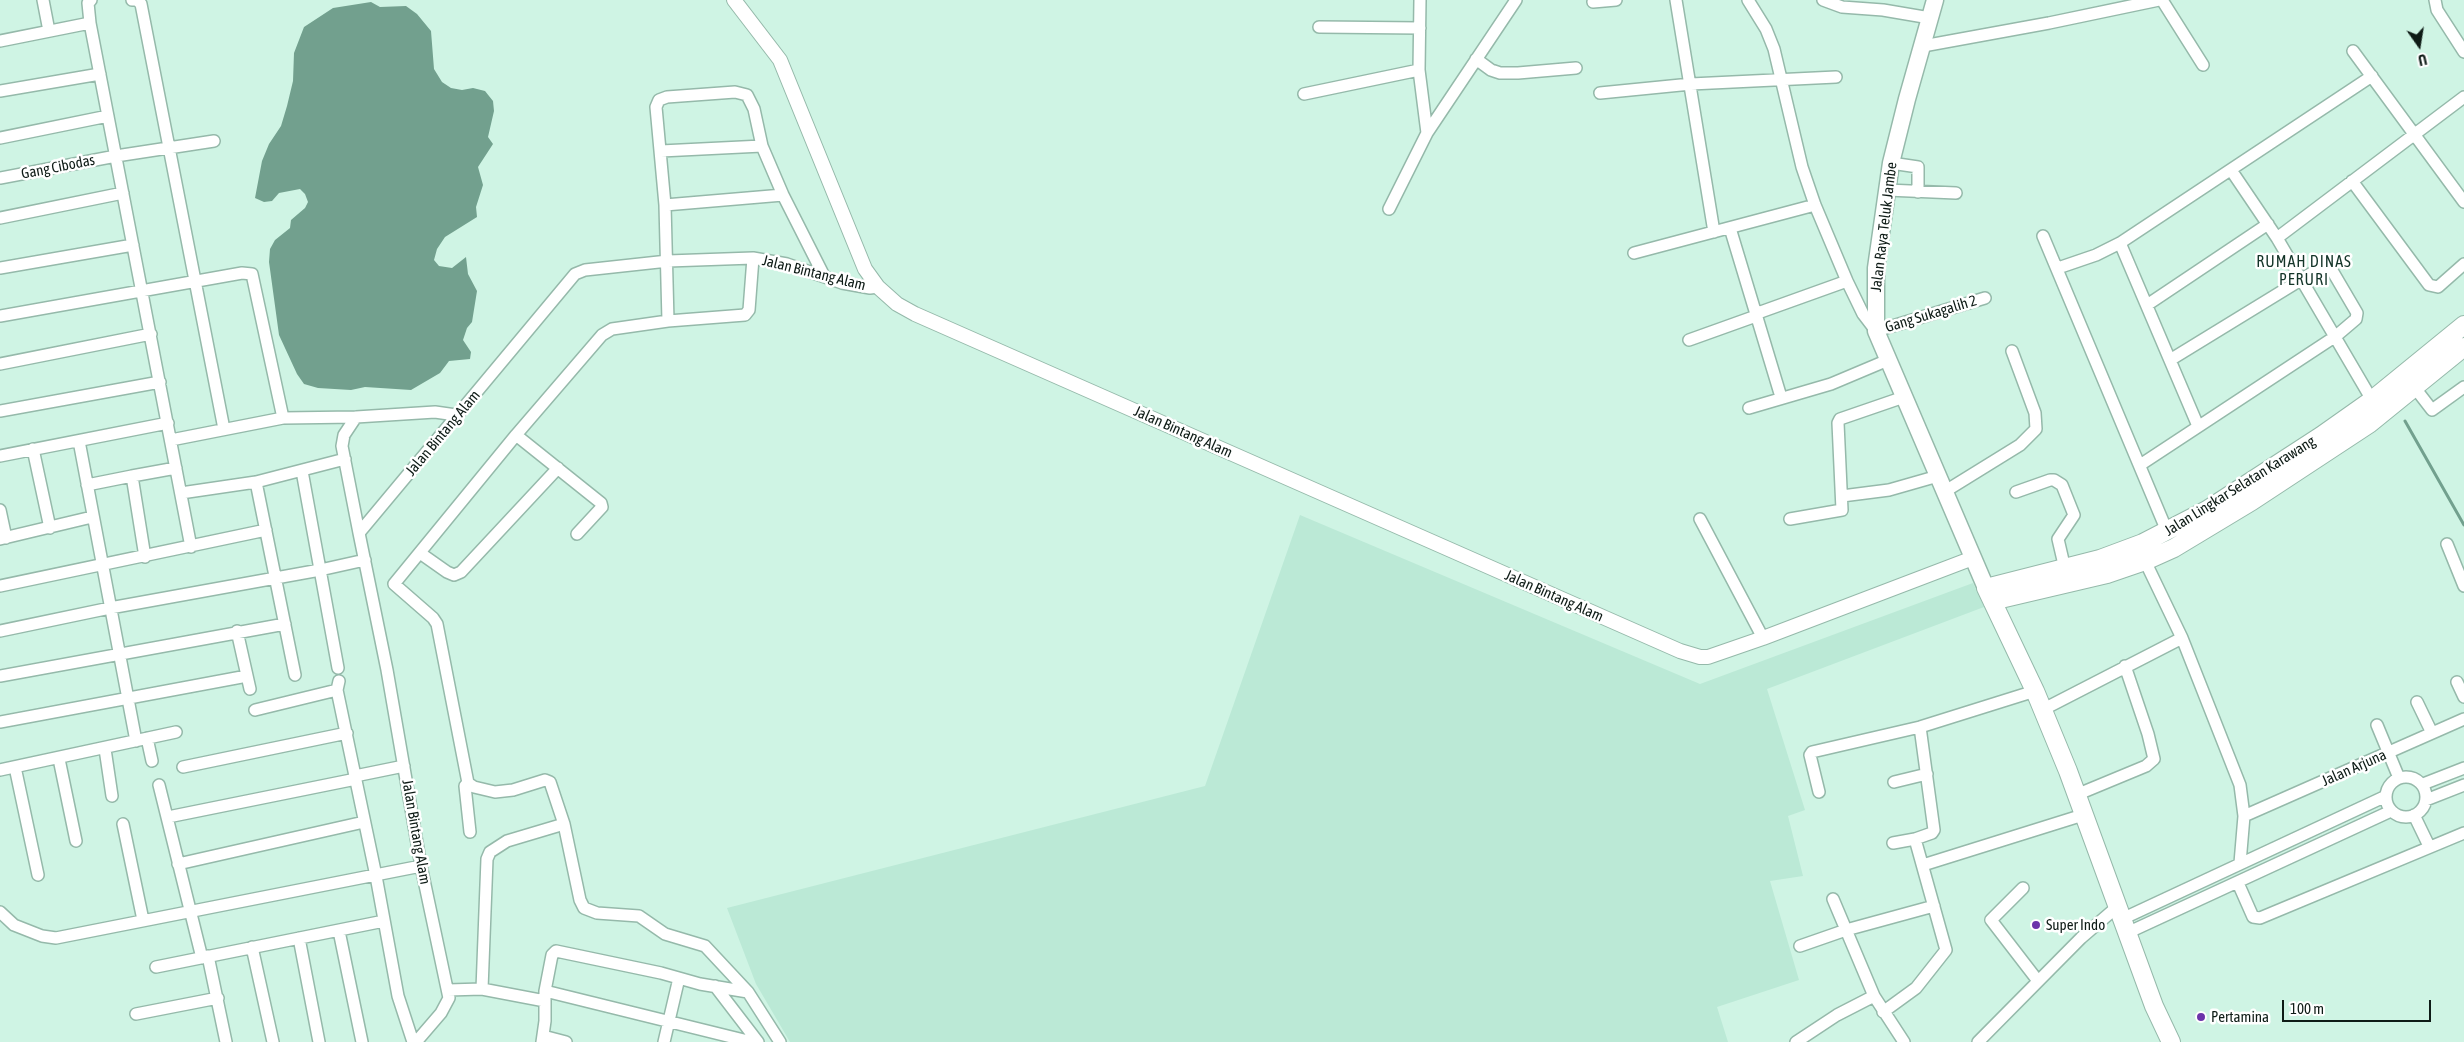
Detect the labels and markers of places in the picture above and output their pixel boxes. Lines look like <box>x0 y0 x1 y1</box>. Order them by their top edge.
place label: Super Indo <box>2046 916 2105 934</box>
marker: Super Indo <box>2030 919 2042 931</box>
place label: Pertamina <box>2211 1008 2269 1026</box>
marker: Pertamina <box>2195 1011 2207 1023</box>

